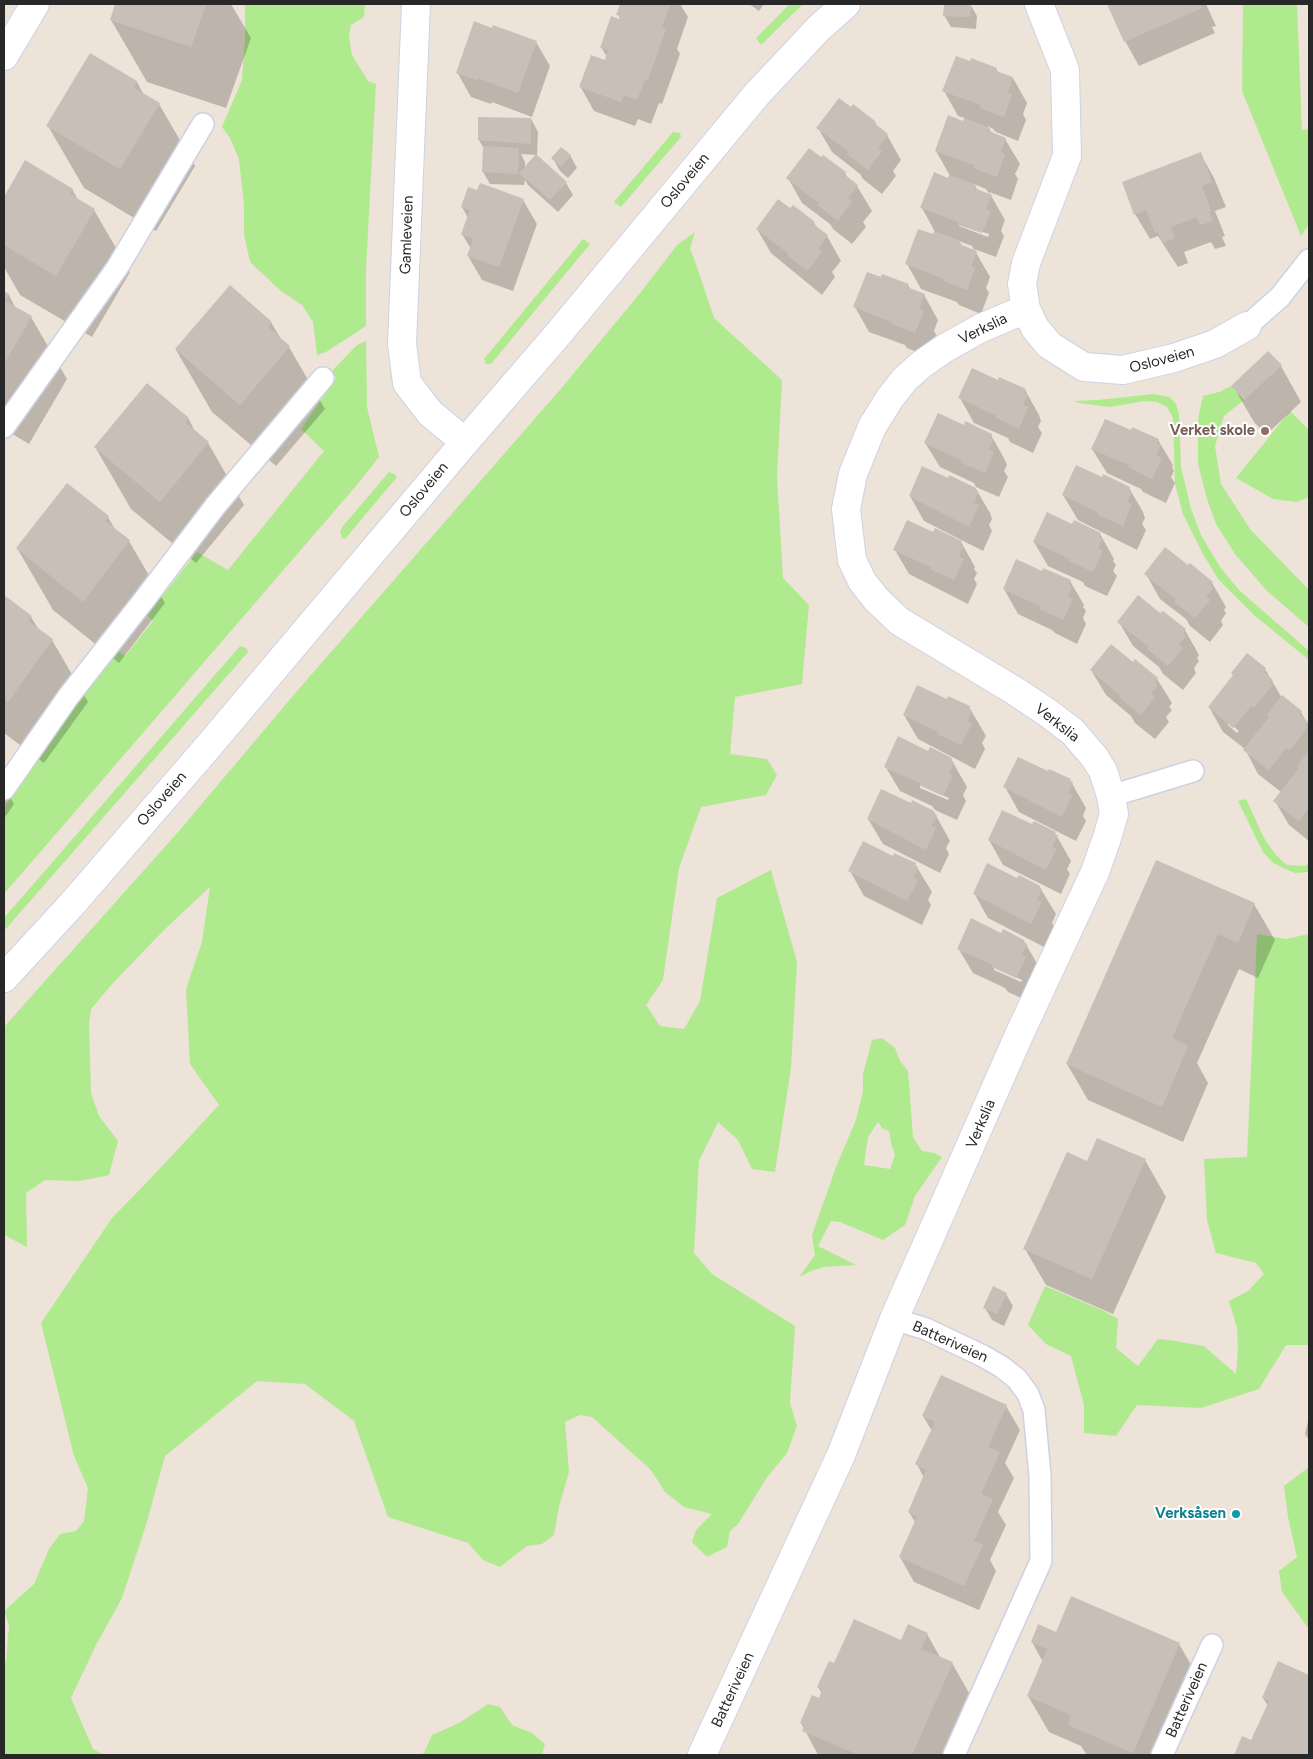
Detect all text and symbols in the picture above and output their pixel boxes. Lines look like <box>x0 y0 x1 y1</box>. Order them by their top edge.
street label: Osloveien <box>657 150 713 212</box>
street label: Gamleveien <box>397 195 417 275</box>
street label: Verkslia <box>956 310 1010 348</box>
street label: Osloveien <box>1128 343 1196 377</box>
place label: Verket skole <box>1170 422 1255 440</box>
marker: Verket skole <box>1259 425 1271 437</box>
street label: Osloveien <box>396 459 452 521</box>
street label: Verkslia <box>1031 700 1083 746</box>
street label: Osloveien <box>133 768 191 830</box>
street label: Verkslia <box>963 1097 999 1151</box>
street label: Batteriveien <box>909 1317 991 1367</box>
place label: Verksåsen <box>1155 1505 1226 1523</box>
marker: Verksåsen <box>1230 1508 1242 1520</box>
street label: Batteriveien <box>708 1650 758 1730</box>
street label: Batteriveien <box>1162 1659 1212 1741</box>

